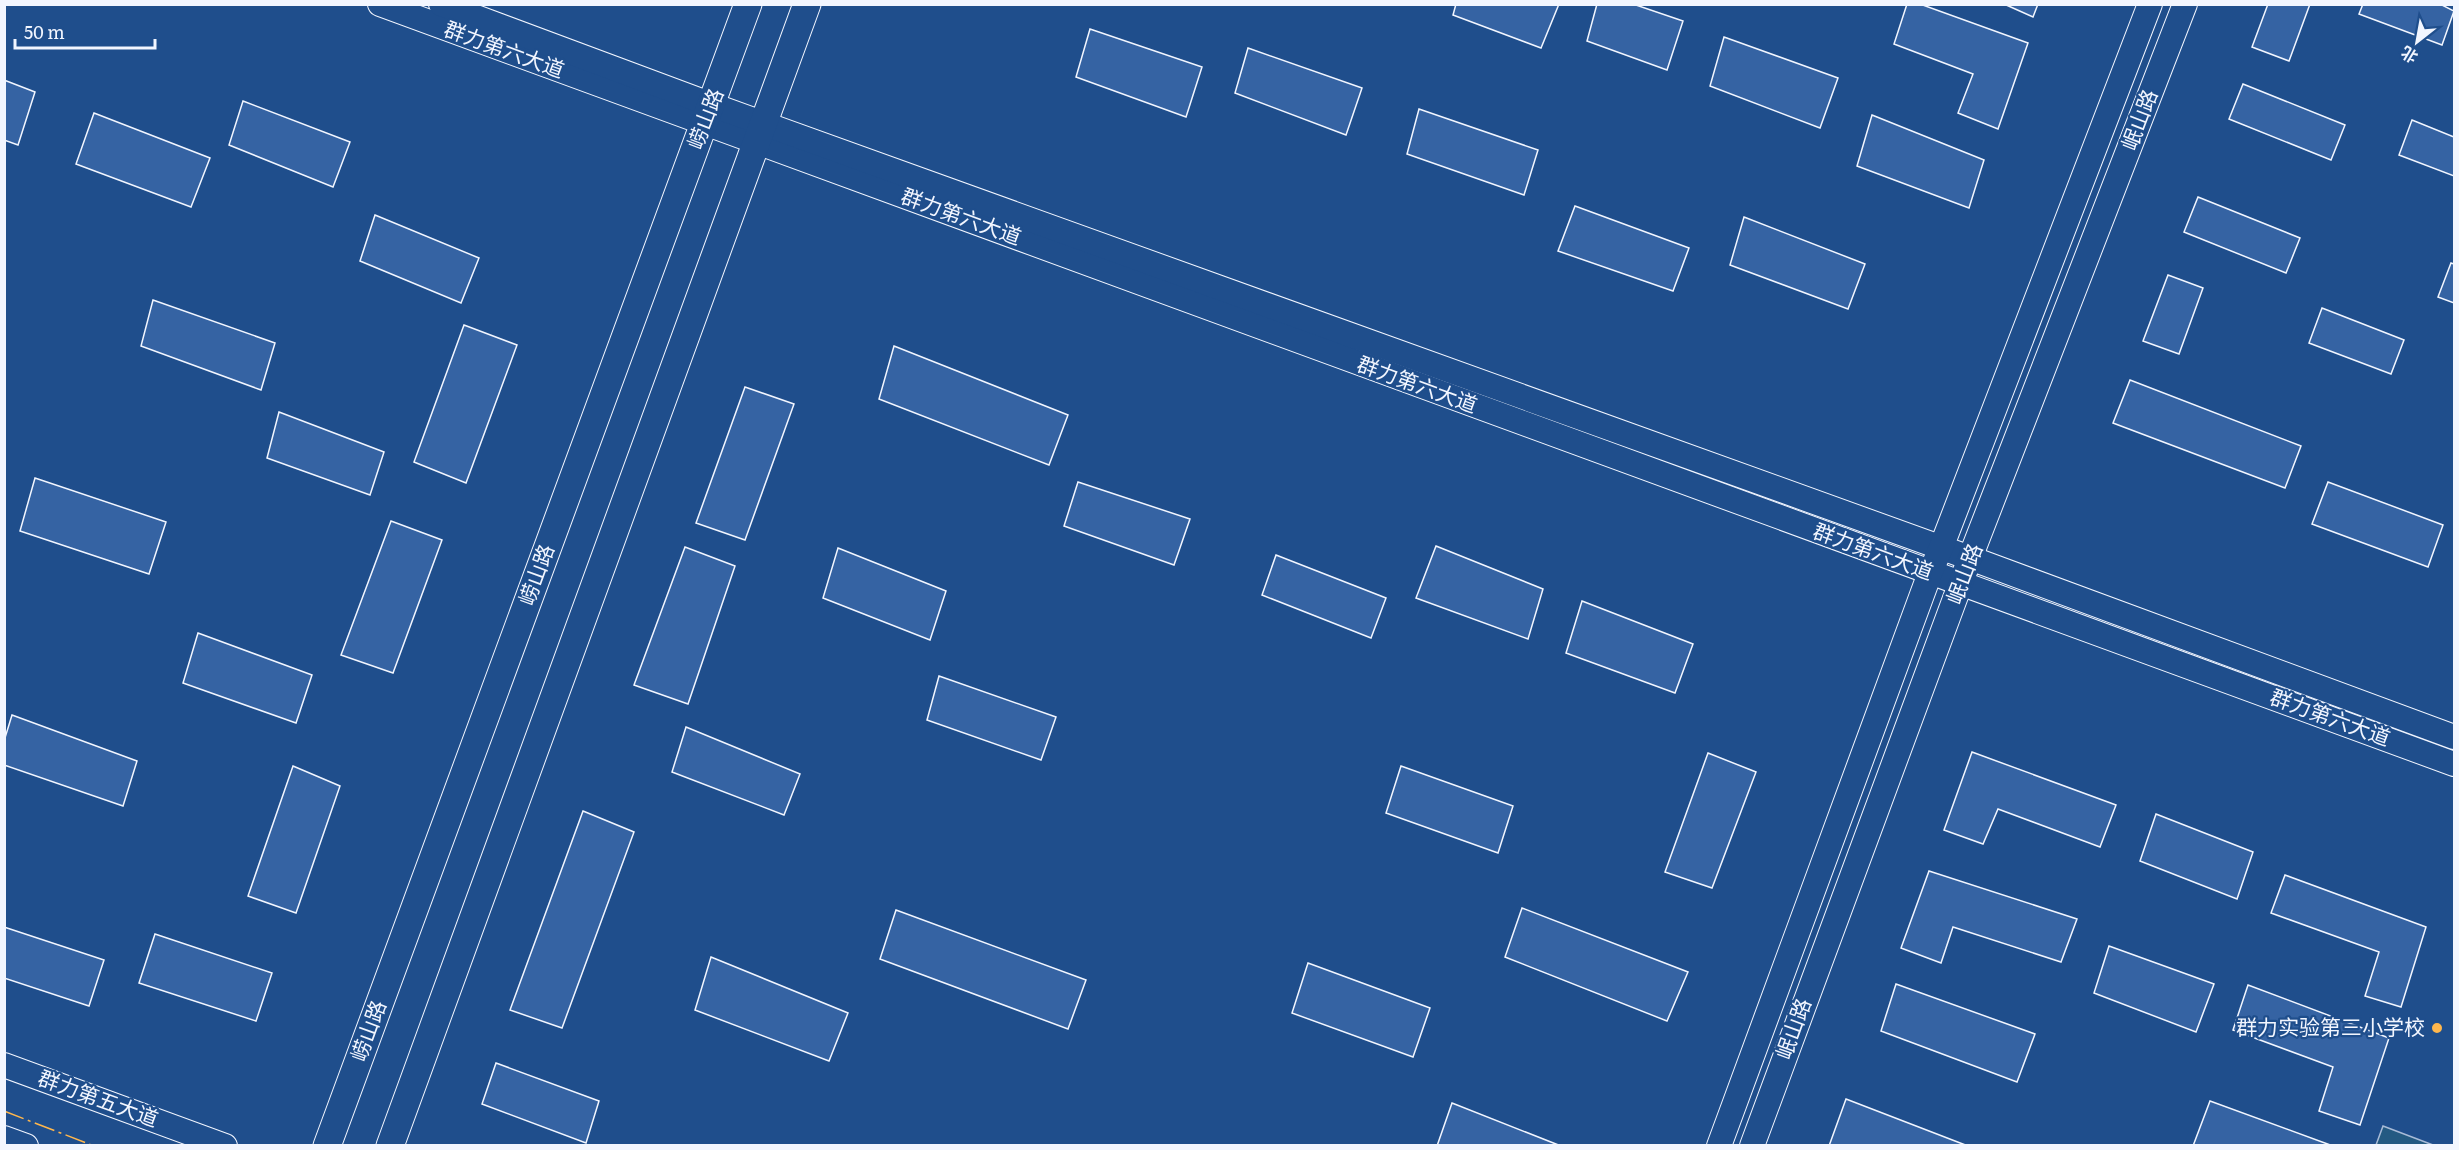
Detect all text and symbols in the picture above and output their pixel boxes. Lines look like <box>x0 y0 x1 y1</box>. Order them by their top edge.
scale bar <box>15 12 154 50</box>
street label: 群力第六大道 <box>440 12 569 84</box>
north arrow <box>2387 12 2447 72</box>
text: 50 m <box>24 18 65 45</box>
text: 北 <box>2396 41 2422 70</box>
street label: 崂山路 <box>678 83 729 153</box>
street label: 岷山路 <box>2112 84 2163 154</box>
street label: 群力第六大道 <box>897 179 1026 251</box>
street label: 群力第六大道 <box>1353 347 1482 419</box>
street label: 群力第六大道 <box>1809 514 1938 586</box>
street label: 岷山路 <box>1937 538 1988 608</box>
street label: 崂山路 <box>509 539 560 609</box>
street label: 群力第六大道 <box>2266 680 2395 752</box>
street label: 岷山路 <box>1766 993 1817 1063</box>
street label: 崂山路 <box>341 995 392 1065</box>
place label: 群力实验第三小学校 <box>2236 1010 2425 1041</box>
marker: 群力实验第三小学校 <box>2430 1021 2444 1035</box>
street label: 群力第五大道 <box>34 1061 163 1133</box>

